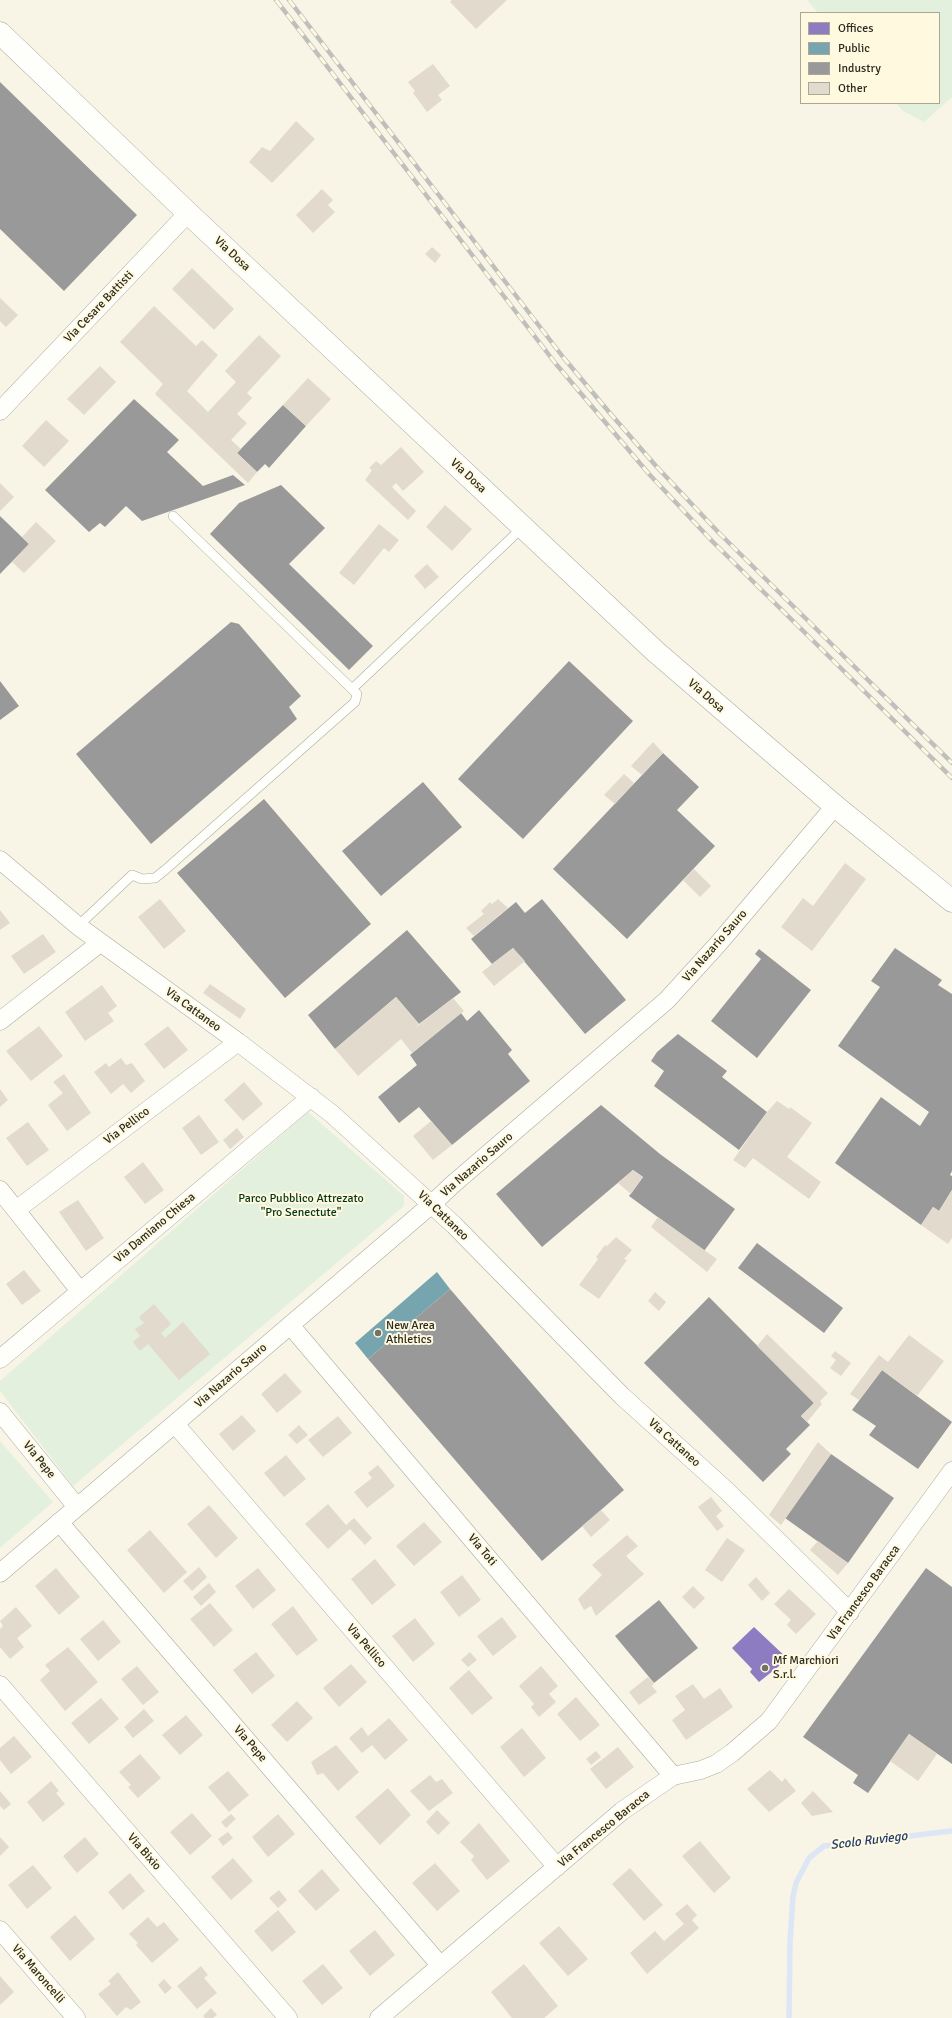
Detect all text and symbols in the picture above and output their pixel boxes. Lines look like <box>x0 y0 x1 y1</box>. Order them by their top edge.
legend <box>800 12 940 104</box>
text: Offices <box>838 21 873 36</box>
text: Public <box>838 41 870 56</box>
text: Industry <box>838 61 881 76</box>
text: Other <box>838 81 867 96</box>
street label: Via Dosa <box>211 234 253 274</box>
street label: Via Cesare Battisti <box>61 268 137 346</box>
street label: Via Dosa <box>447 456 489 496</box>
street label: Via Dosa <box>685 676 727 716</box>
street label: Via Nazario Sauro <box>680 907 750 985</box>
street label: Via Cattaneo <box>162 985 224 1035</box>
street label: Via Pellico <box>101 1104 153 1148</box>
street label: Via Nazario Sauro <box>438 1130 516 1200</box>
street label: Via Cattaneo <box>415 1188 471 1244</box>
street label: Via Damiano Chiesa <box>112 1190 198 1266</box>
park label: Parco Pubblico Attrezato "Pro Senectute" <box>238 1192 364 1220</box>
place label: New Area Athletics <box>386 1319 435 1347</box>
marker: New Area Athletics <box>373 1328 383 1338</box>
street label: Via Nazario Sauro <box>192 1341 270 1411</box>
street label: Via Cattaneo <box>645 1416 703 1470</box>
street label: Via Pepe <box>20 1438 58 1482</box>
street label: Via Toti <box>464 1531 500 1569</box>
street label: Via Francesco Baracca <box>825 1543 903 1643</box>
street label: Via Pellico <box>343 1621 389 1671</box>
place label: Mf Marchiori S.r.l. <box>773 1654 839 1682</box>
marker: Mf Marchiori S.r.l. <box>760 1663 770 1673</box>
street label: Via Pepe <box>230 1723 270 1765</box>
street label: Via Francesco Baracca <box>555 1787 653 1871</box>
water label: Scolo Ruviego <box>830 1829 908 1853</box>
street label: Via Bixio <box>124 1831 164 1873</box>
street label: Via Maroncelli <box>9 1942 67 2006</box>

